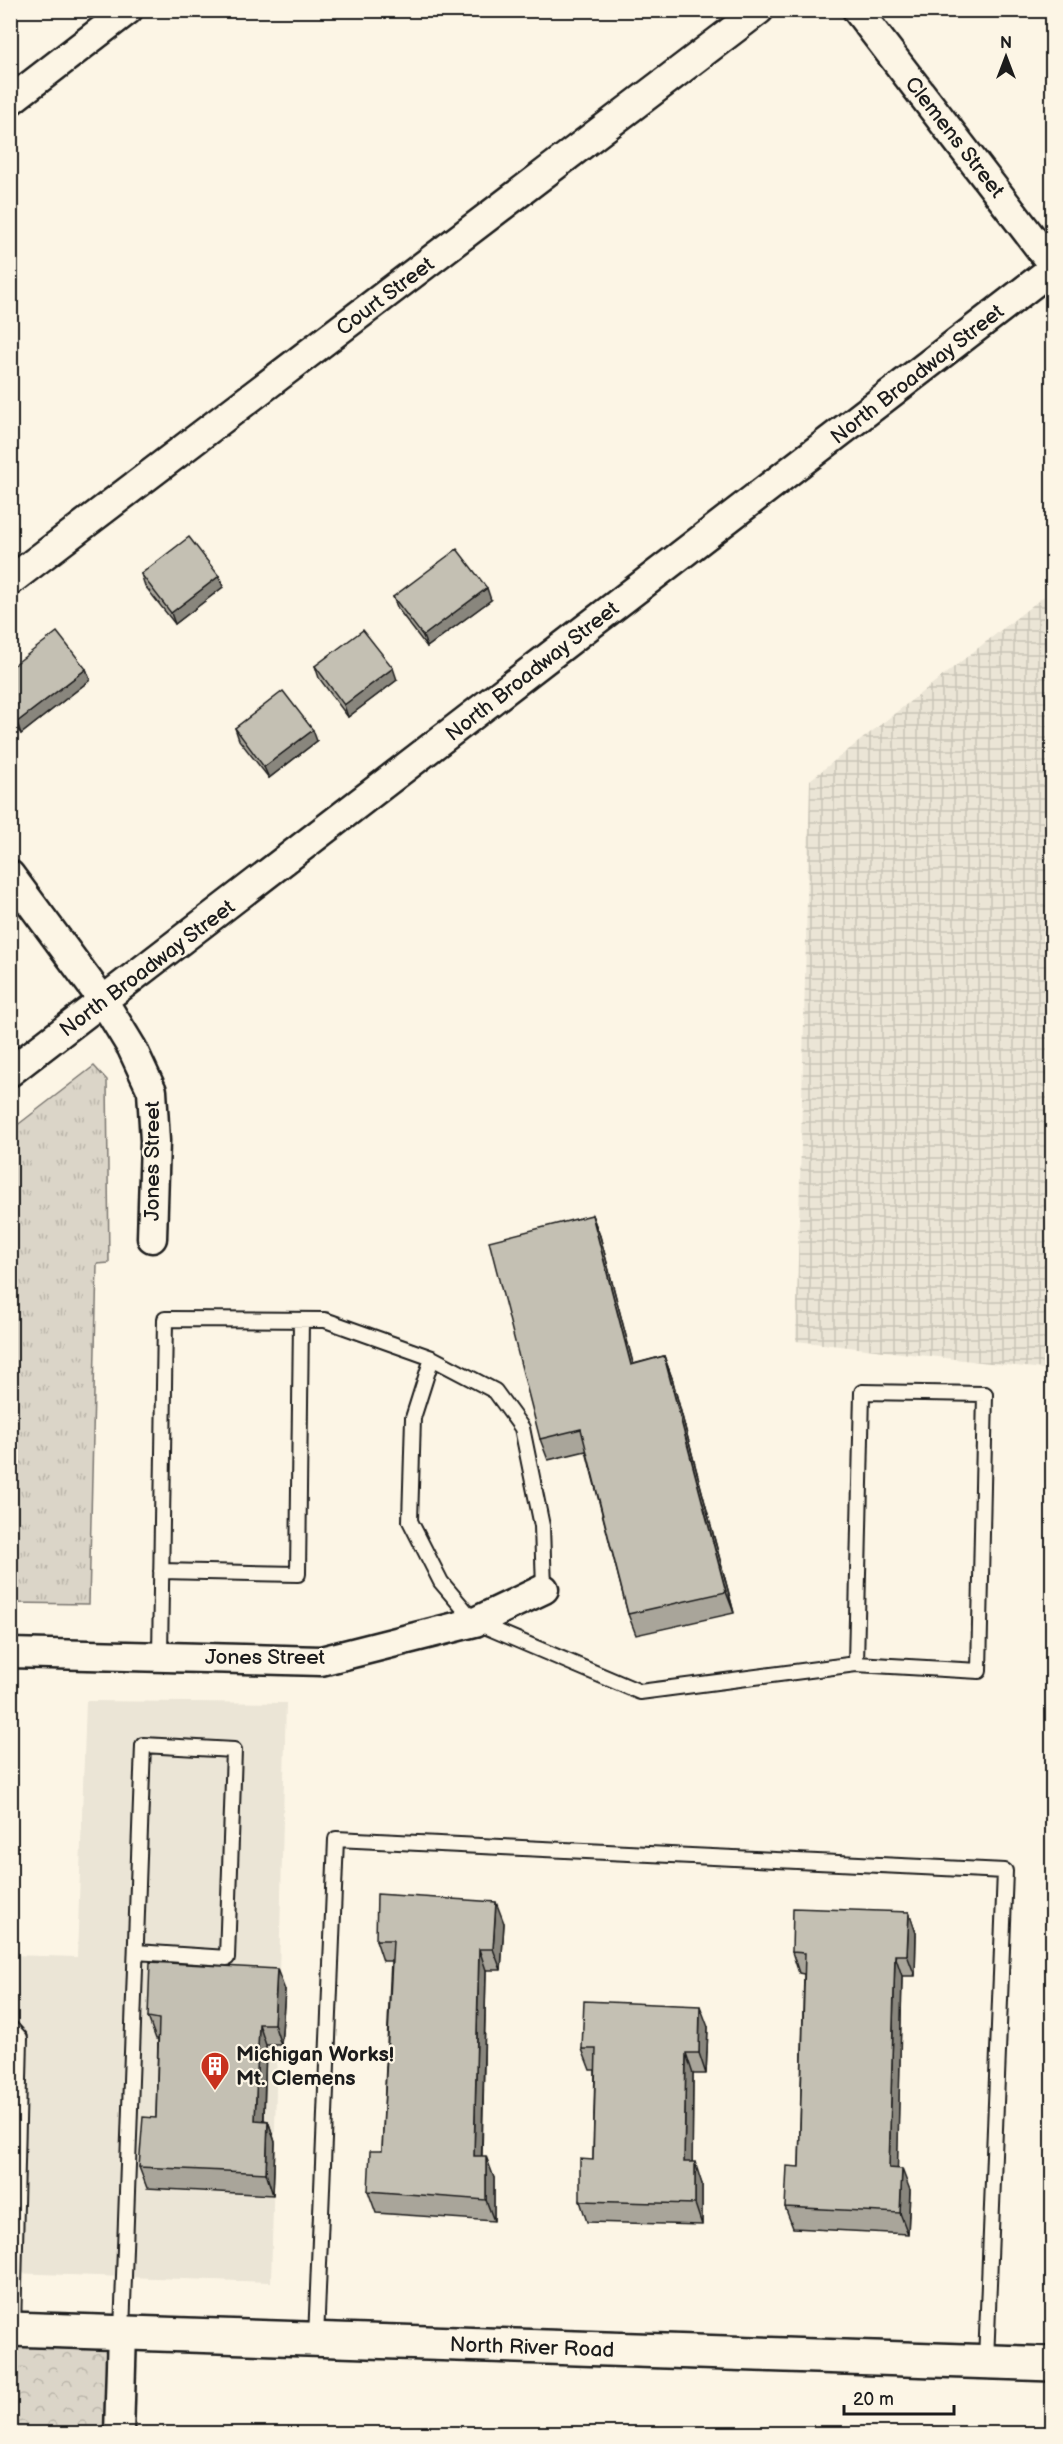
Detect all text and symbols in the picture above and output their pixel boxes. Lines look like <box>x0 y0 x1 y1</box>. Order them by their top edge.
north arrow <box>976 27 1036 87</box>
text: N <box>1000 34 1012 53</box>
street label: Clemens Street <box>900 72 1010 203</box>
street label: Court Street <box>332 251 439 341</box>
street label: North Broadway Street <box>826 299 1009 450</box>
street label: North Broadway Street <box>441 596 624 747</box>
street label: North Broadway Street <box>55 894 240 1042</box>
street label: Jones Street <box>140 1100 165 1221</box>
street label: Jones Street <box>205 1645 326 1670</box>
place label: Michigan Works! Mt. Clemens <box>236 2042 394 2091</box>
building icon: Michigan Works! Mt. Clemens <box>199 2050 231 2092</box>
street label: North River Road <box>449 2332 615 2363</box>
scale bar <box>844 2378 954 2416</box>
text: 20 m <box>853 2389 894 2410</box>

